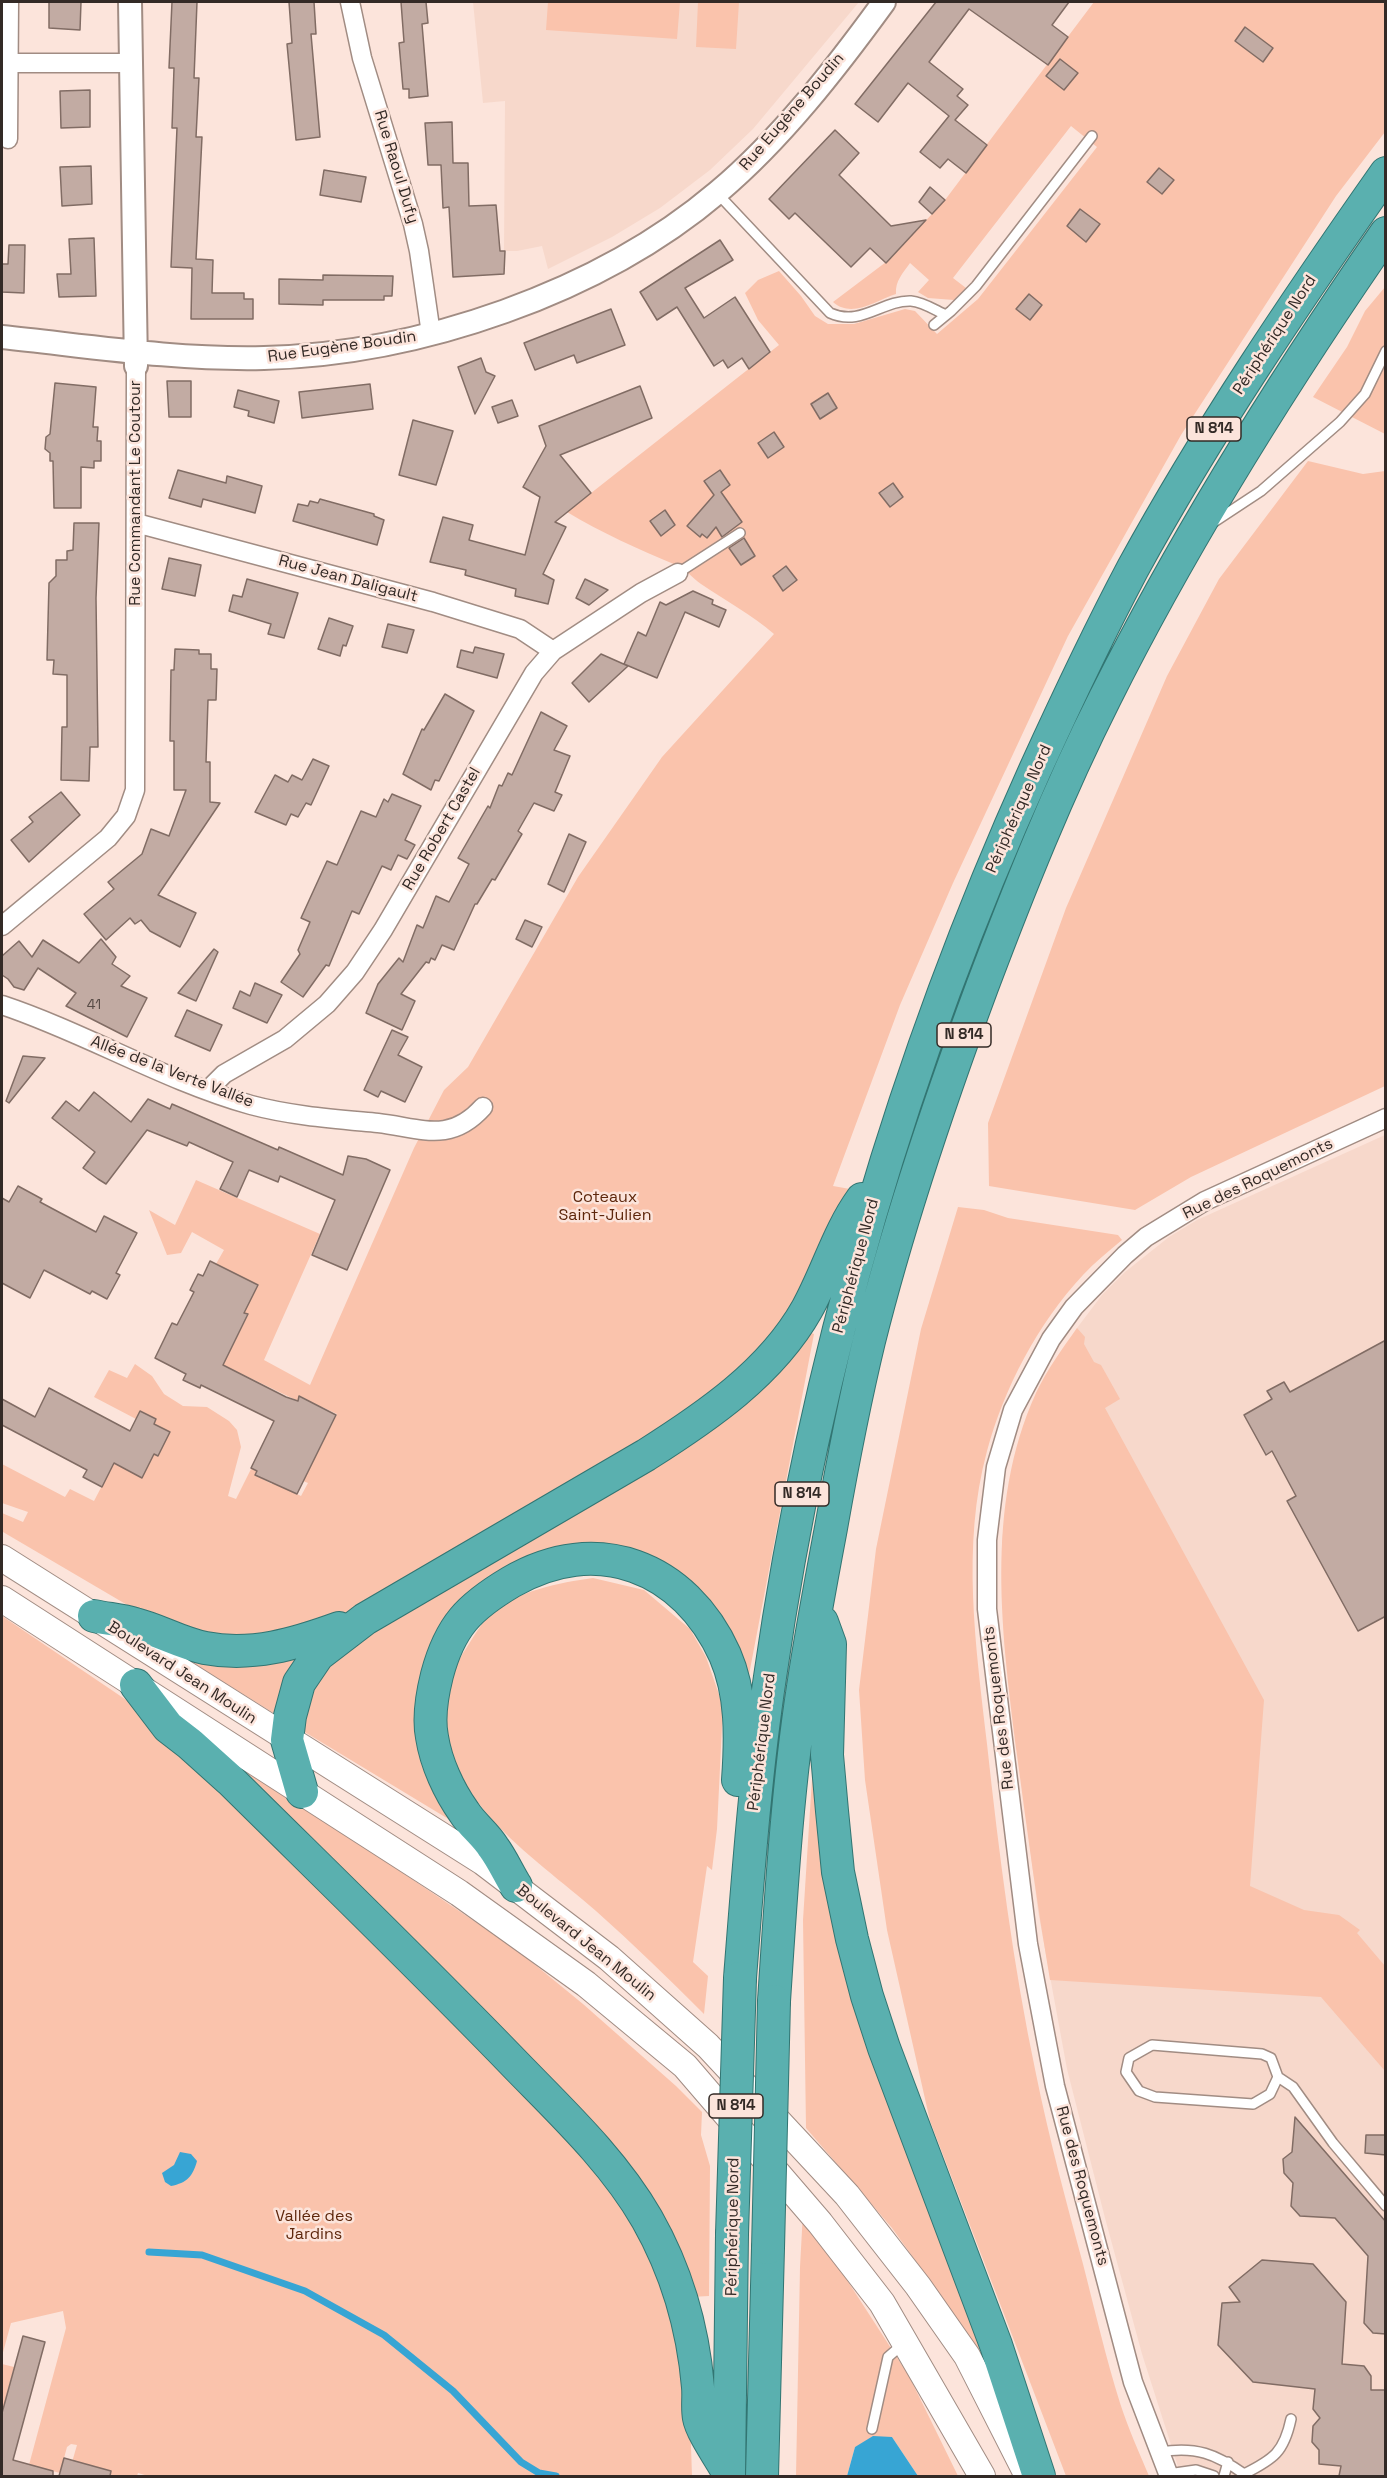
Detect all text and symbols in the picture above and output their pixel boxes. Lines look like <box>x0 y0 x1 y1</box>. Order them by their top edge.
street label: Rue Eugène Boudin <box>736 49 848 175</box>
street label: Rue Raoul Dufy <box>370 108 422 226</box>
street label: Périphérique Nord <box>1229 272 1321 398</box>
street label: Rue Eugène Boudin <box>267 327 417 367</box>
street label: Rue Commandant Le Coutour <box>126 380 146 606</box>
road number: N 814 <box>1187 417 1241 441</box>
street label: Rue Jean Daligault <box>276 551 420 607</box>
street label: Périphérique Nord <box>982 742 1056 876</box>
street label: Rue Robert Castel <box>399 764 485 894</box>
house number: 41 <box>87 997 101 1013</box>
road number: N 814 <box>937 1023 991 1047</box>
street label: Allée de la Verte Vallée <box>88 1032 256 1112</box>
street label: Rue des Roquemonts <box>1180 1134 1336 1224</box>
park label: Coteaux Saint-Julien <box>559 1188 651 1226</box>
street label: Périphérique Nord <box>829 1197 883 1335</box>
road number: N 814 <box>775 1482 829 1506</box>
street label: Boulevard Jean Moulin <box>104 1618 260 1728</box>
street label: Rue des Roquemonts <box>979 1625 1019 1791</box>
street label: Périphérique Nord <box>744 1672 780 1812</box>
street label: Boulevard Jean Moulin <box>512 1881 660 2005</box>
road number: N 814 <box>709 2094 763 2118</box>
street label: Rue des Roquemonts <box>1051 2104 1113 2268</box>
street label: Périphérique Nord <box>722 2158 744 2296</box>
park label: Vallée des Jardins <box>275 2207 353 2245</box>

